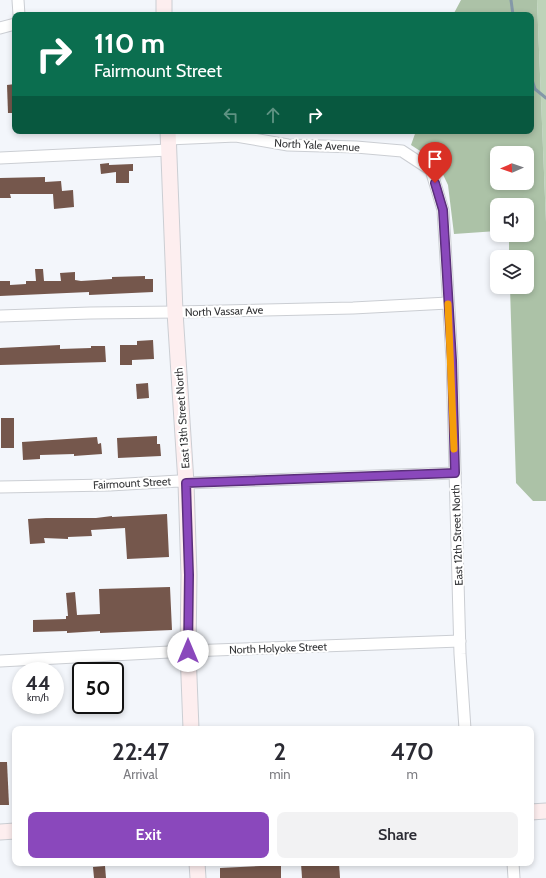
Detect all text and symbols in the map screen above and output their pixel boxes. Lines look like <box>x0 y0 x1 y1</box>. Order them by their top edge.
text: 110 m <box>94 26 165 60</box>
icon: right <box>28 28 80 80</box>
text: Fairmount Street <box>94 60 222 82</box>
icon: left <box>220 104 242 126</box>
icon: ahead <box>262 104 284 126</box>
icon: right <box>304 104 326 126</box>
street label: North Yale Avenue <box>274 136 360 154</box>
pin <box>418 142 452 183</box>
north arrow <box>490 146 534 190</box>
map controls <box>490 146 534 294</box>
icon: arrive <box>424 148 446 170</box>
button: sound <box>490 198 534 242</box>
button: layers <box>490 250 534 294</box>
street label: North Vassar Ave <box>185 303 264 319</box>
street label: East 13th Street North <box>171 367 193 469</box>
street label: Fairmount Street <box>93 474 172 492</box>
street label: East 12th Street North <box>448 484 466 586</box>
position arrow <box>167 630 209 672</box>
street label: North Holyoke Street <box>229 639 327 657</box>
speed limit sign: 50 <box>72 662 124 714</box>
text: 44 <box>26 671 50 695</box>
text: km/h <box>27 691 49 704</box>
text: 22:47 <box>112 737 169 766</box>
text: 2 <box>274 737 286 766</box>
text: 470 <box>391 737 434 766</box>
text: Arrival <box>123 766 158 782</box>
text: min <box>269 766 291 782</box>
text: m <box>407 766 418 782</box>
button: Exit <box>28 812 269 858</box>
button: Share <box>277 812 518 858</box>

